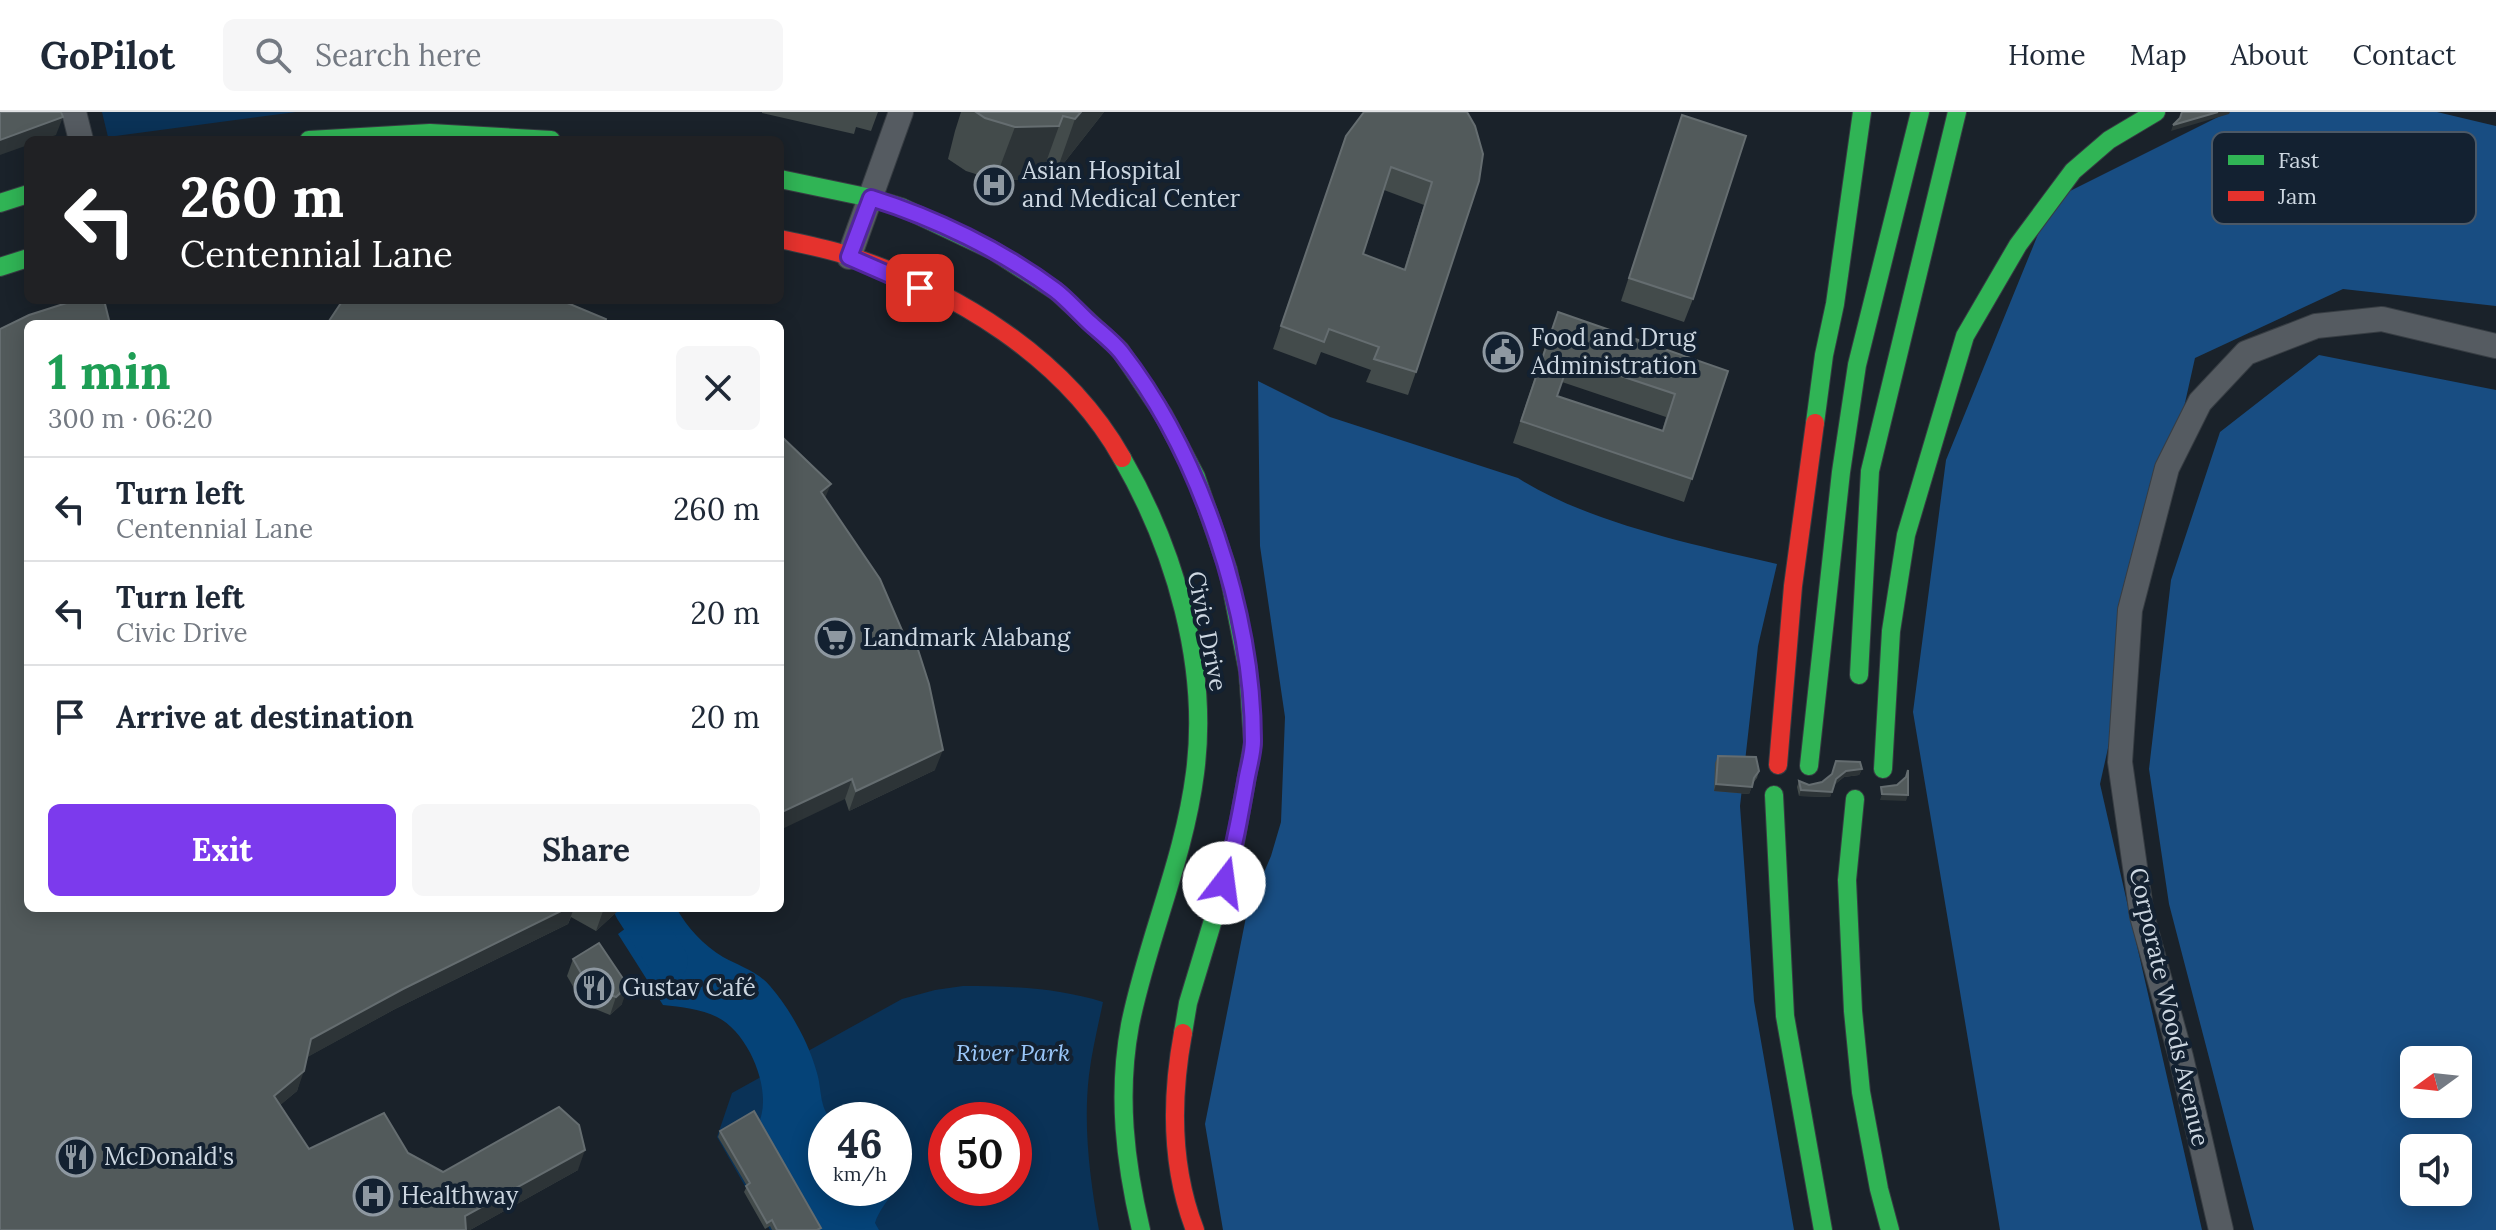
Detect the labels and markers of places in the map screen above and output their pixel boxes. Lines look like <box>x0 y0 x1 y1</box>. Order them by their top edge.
place label: Asian Hospital and Medical Center <box>1021 155 1241 214</box>
hospital icon: Asian Hospital and Medical Center <box>973 164 1015 206</box>
pin <box>886 254 954 322</box>
place label: Food and Drug Administration <box>1530 322 1697 381</box>
public building icon: Food and Drug Administration <box>1482 331 1524 373</box>
supermarket icon: Landmark Alabang <box>814 617 856 659</box>
place label: Landmark Alabang <box>863 622 1071 653</box>
restaurant icon: Gustav Café <box>573 967 615 1009</box>
place label: Gustav Café <box>622 972 756 1003</box>
restaurant icon: McDonald's <box>55 1136 97 1178</box>
place label: McDonald's <box>104 1141 234 1172</box>
hospital icon: Healthway <box>352 1175 394 1217</box>
place label: Healthway <box>401 1180 519 1211</box>

